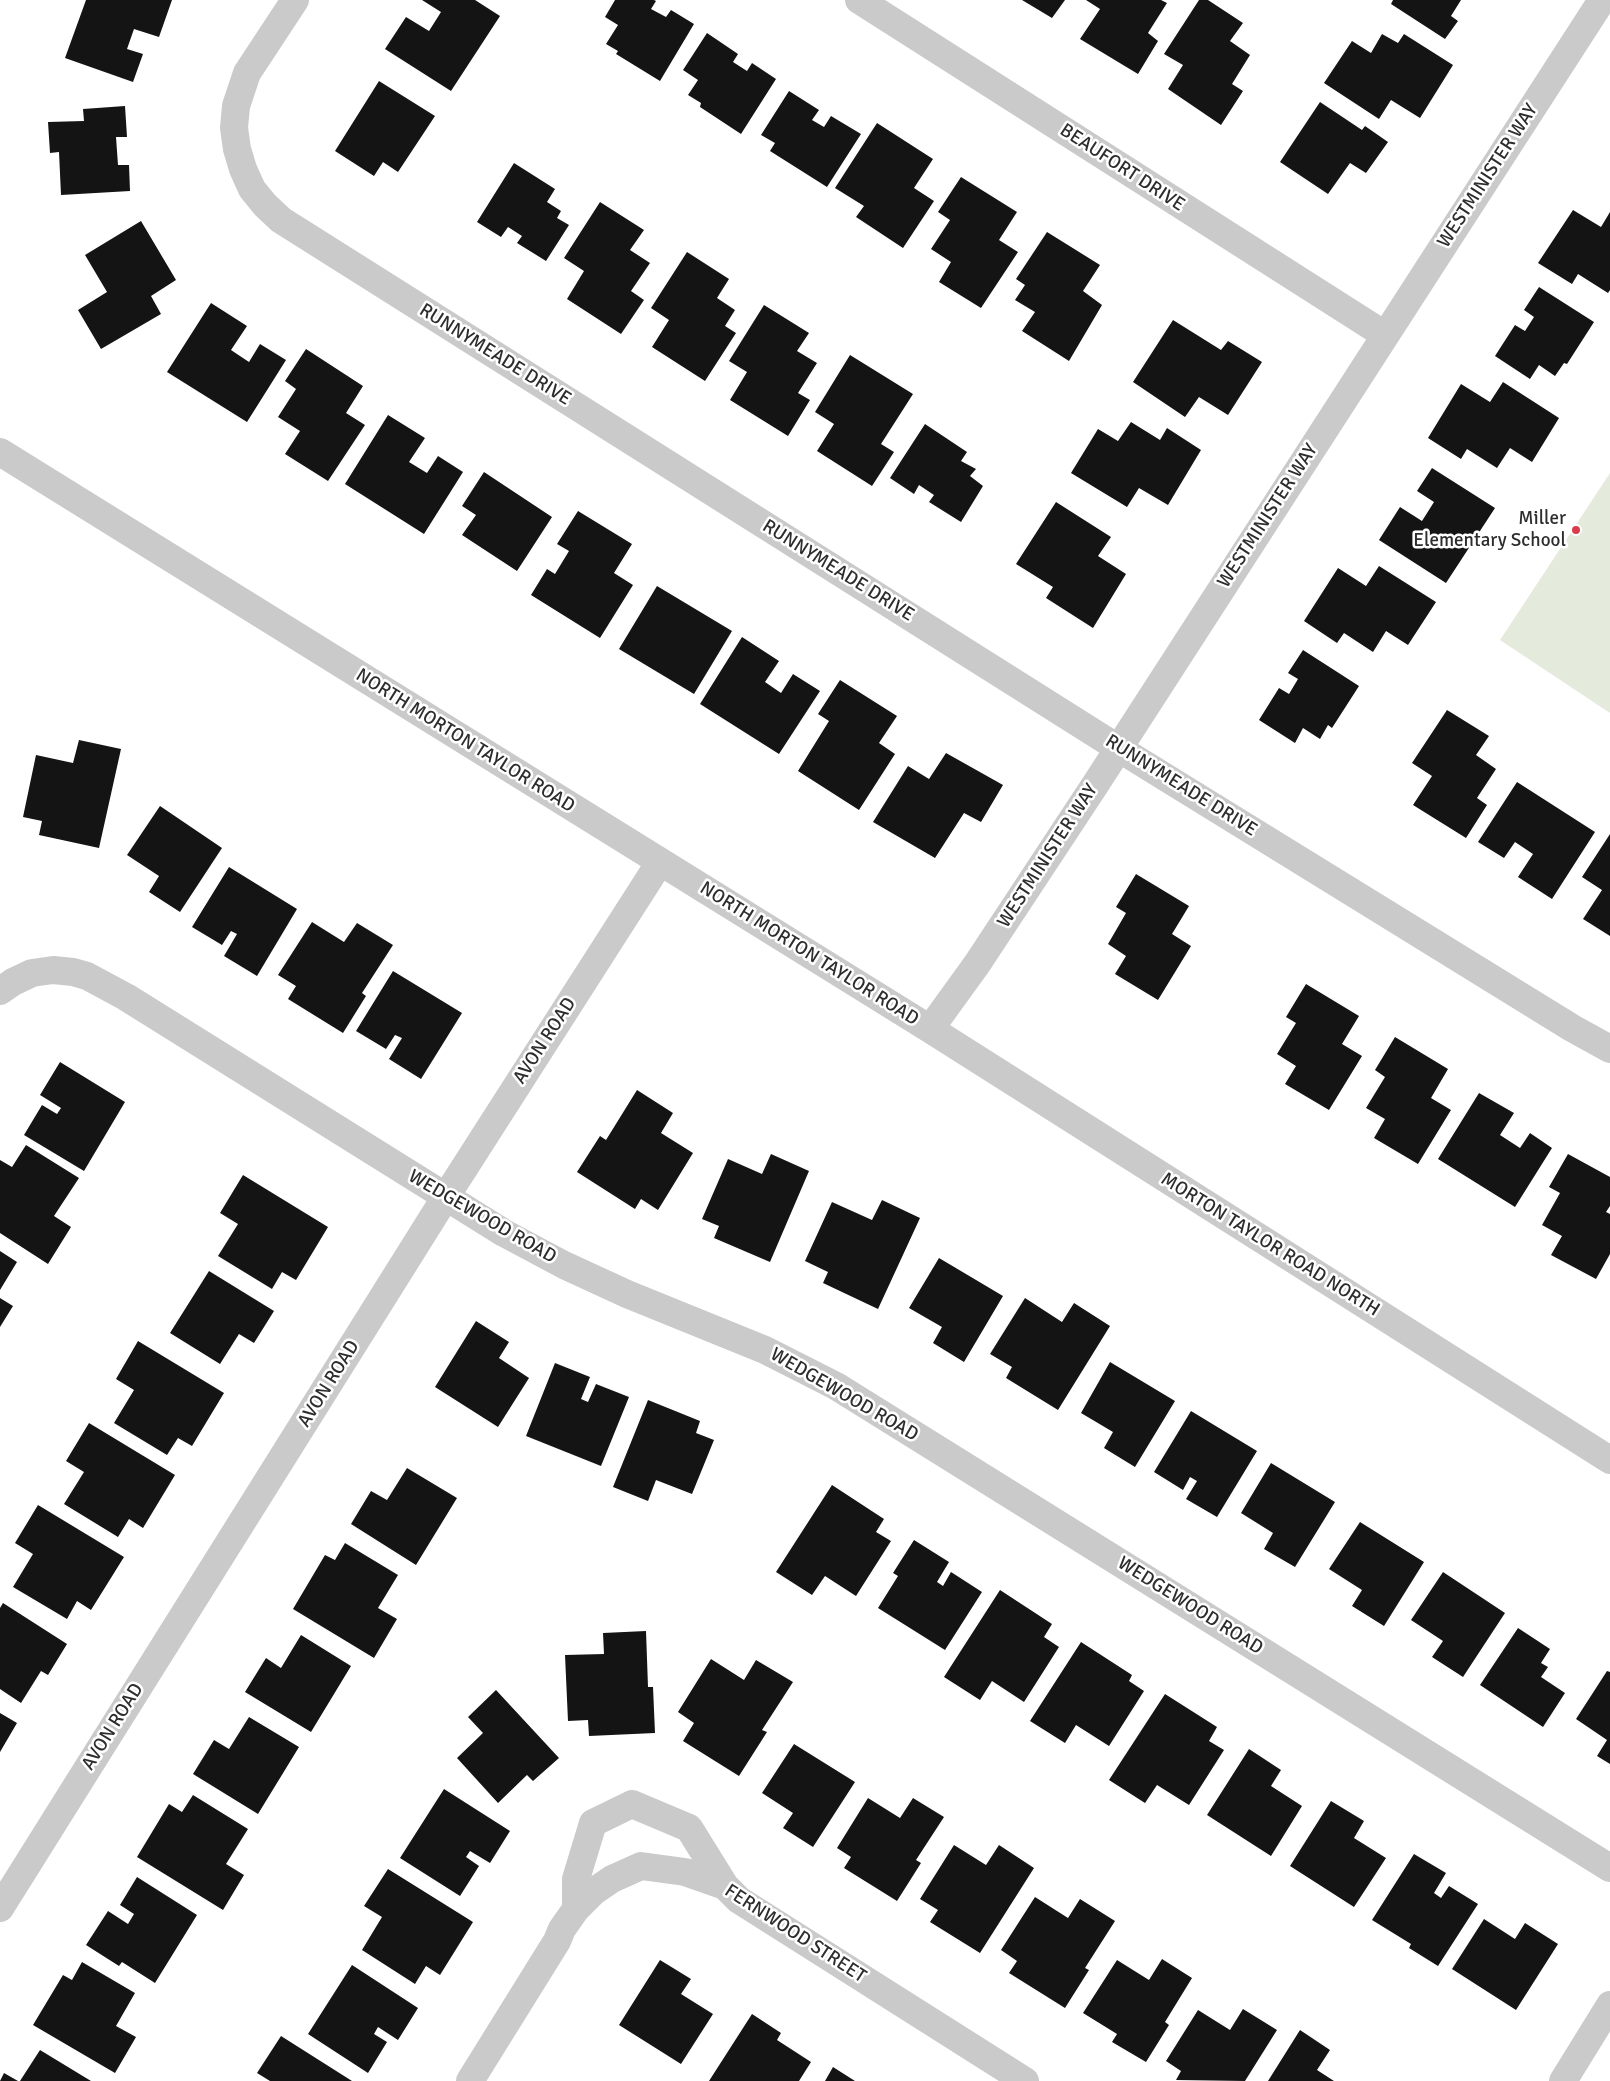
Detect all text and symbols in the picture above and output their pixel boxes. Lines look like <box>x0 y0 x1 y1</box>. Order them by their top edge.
street label: WESTMINISTER WAY <box>1433 100 1543 252</box>
street label: BEAUFORT DRIVE <box>1055 119 1189 217</box>
street label: RUNNYMEADE DRIVE <box>415 299 575 411</box>
street label: WESTMINISTER WAY <box>1213 440 1323 592</box>
place label: Miller Elementary School <box>1413 508 1566 552</box>
street label: RUNNYMEADE DRIVE <box>758 515 918 627</box>
marker: Miller Elementary School <box>1570 524 1582 536</box>
street label: NORTH MORTON TAYLOR ROAD <box>351 664 579 818</box>
street label: RUNNYMEADE DRIVE <box>1101 730 1261 842</box>
street label: WESTMINISTER WAY <box>993 780 1103 932</box>
street label: NORTH MORTON TAYLOR ROAD <box>695 877 923 1031</box>
street label: AVON ROAD <box>509 994 581 1088</box>
street label: WEDGEWOOD ROAD <box>404 1165 560 1269</box>
street label: MORTON TAYLOR ROAD NORTH <box>1156 1168 1384 1322</box>
street label: AVON ROAD <box>293 1336 365 1432</box>
street label: WEDGEWOOD ROAD <box>766 1343 922 1447</box>
street label: WEDGEWOOD ROAD <box>1113 1552 1267 1660</box>
street label: AVON ROAD <box>77 1679 149 1775</box>
street label: FERNWOOD STREET <box>720 1880 870 1988</box>

